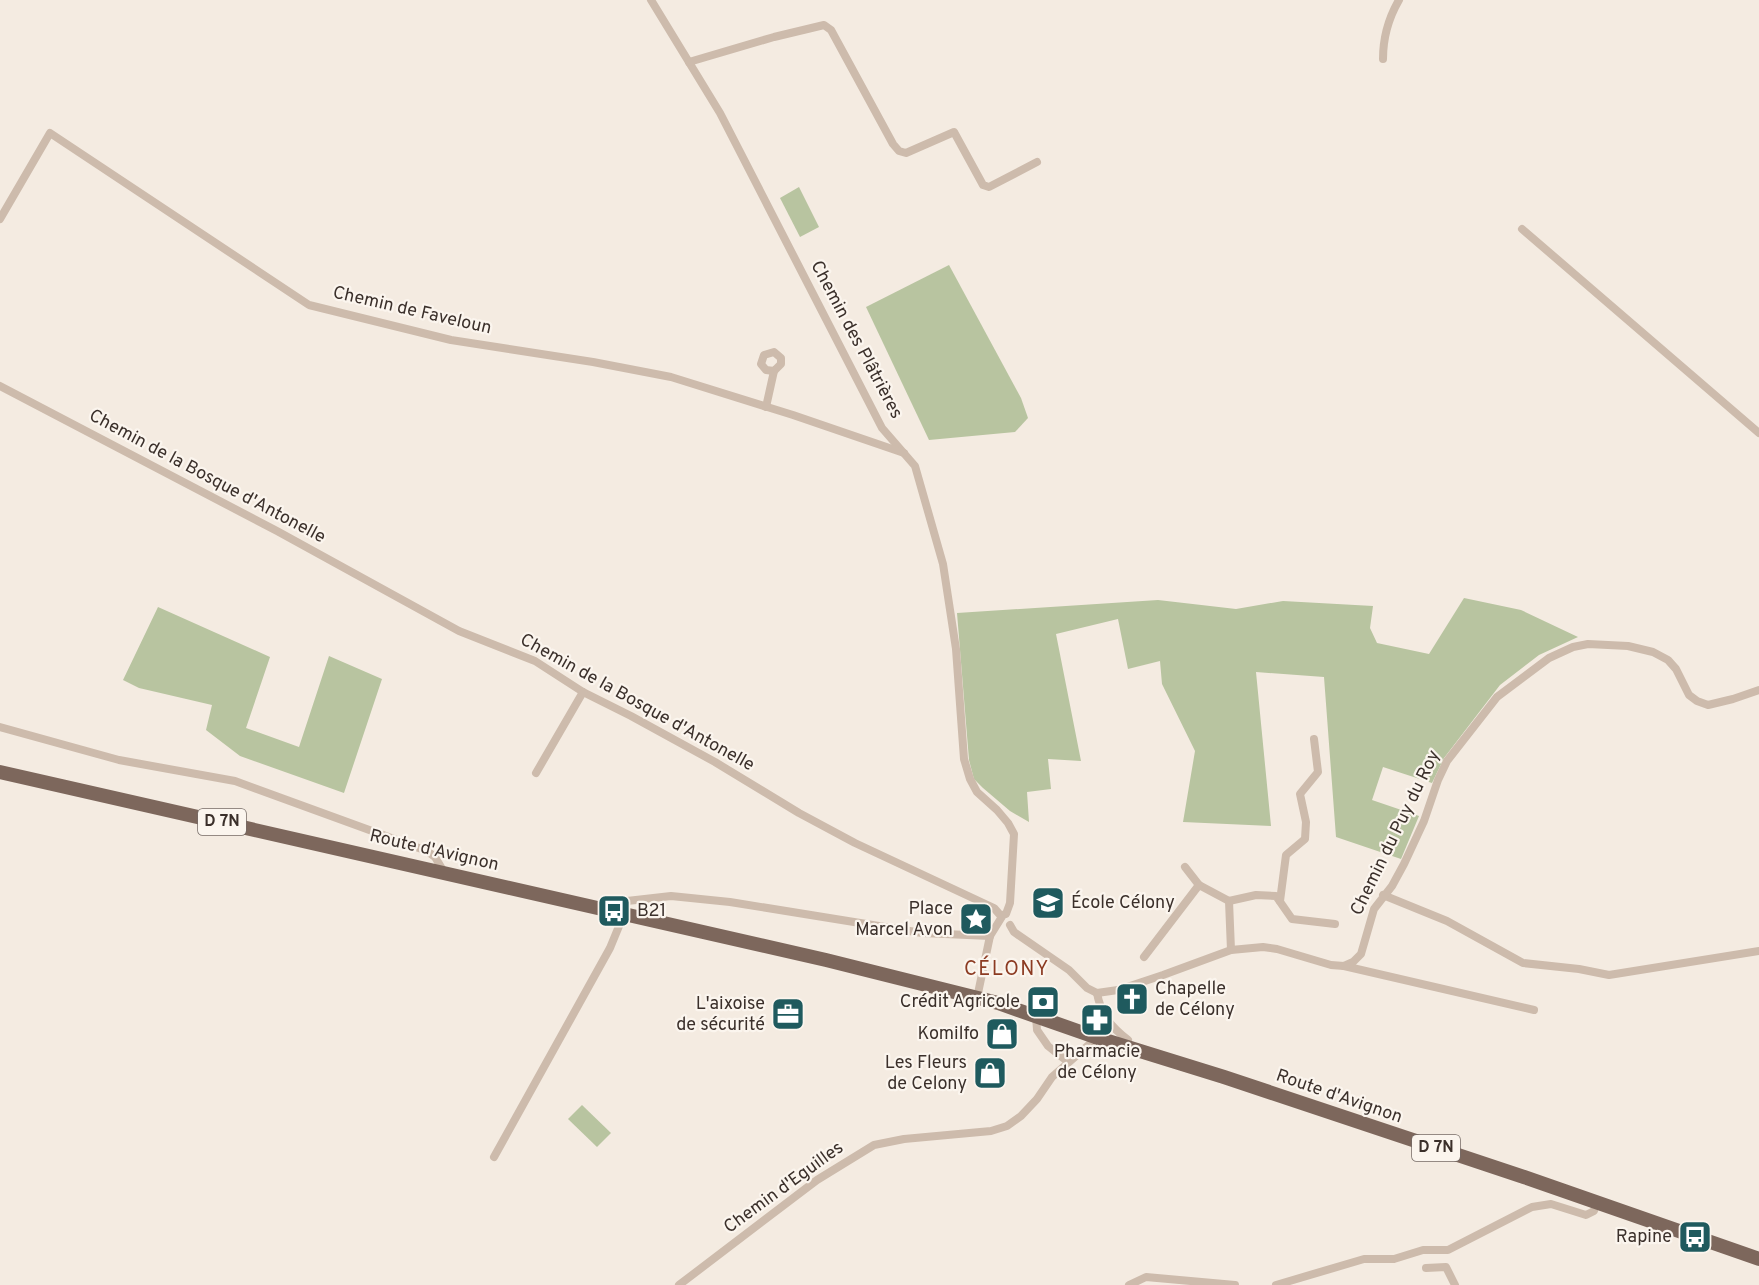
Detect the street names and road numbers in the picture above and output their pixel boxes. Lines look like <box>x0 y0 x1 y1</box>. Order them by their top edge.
street label: Chemin des Plâtrières <box>805 257 907 423</box>
street label: Chemin de Faveloun <box>330 282 494 340</box>
street label: Chemin de la Bosque d'Antonelle <box>85 405 329 549</box>
street label: Chemin de la Bosque d'Antonelle <box>516 629 758 777</box>
street label: Chemin du Puy du Roy <box>1346 747 1446 919</box>
road number: D 7N <box>198 809 246 835</box>
street label: Route d'Avignon <box>367 825 501 877</box>
street label: Route d'Avignon <box>1273 1065 1405 1129</box>
road number: D 7N <box>1412 1135 1460 1161</box>
street label: Chemin d'Eguilles <box>720 1137 848 1239</box>

